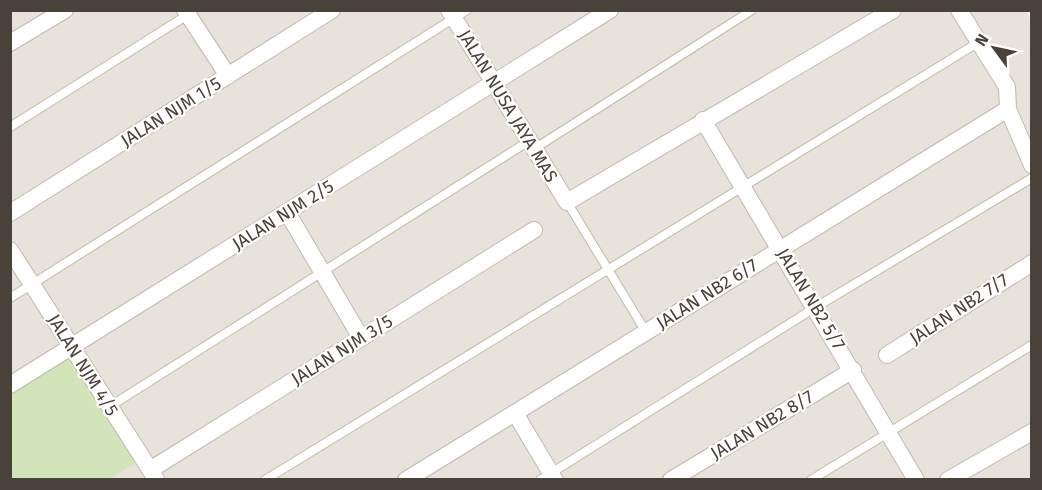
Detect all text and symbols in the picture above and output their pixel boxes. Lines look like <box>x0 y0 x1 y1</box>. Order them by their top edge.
north arrow <box>964 18 1024 78</box>
street label: JALAN NUSA JAYA MAS <box>454 26 562 186</box>
text: N <box>971 30 993 50</box>
street label: JALAN NJM 1/5 <box>117 72 225 152</box>
street label: JALAN NJM 2/5 <box>228 175 338 255</box>
street label: JALAN NB2 5/7 <box>772 244 850 354</box>
street label: JALAN NB2 6/7 <box>652 254 762 334</box>
street label: JALAN NB2 7/7 <box>905 269 1013 349</box>
street label: JALAN NJM 4/5 <box>43 310 123 420</box>
street label: JALAN NJM 3/5 <box>287 310 397 390</box>
street label: JALAN NB2 8/7 <box>707 386 817 464</box>

